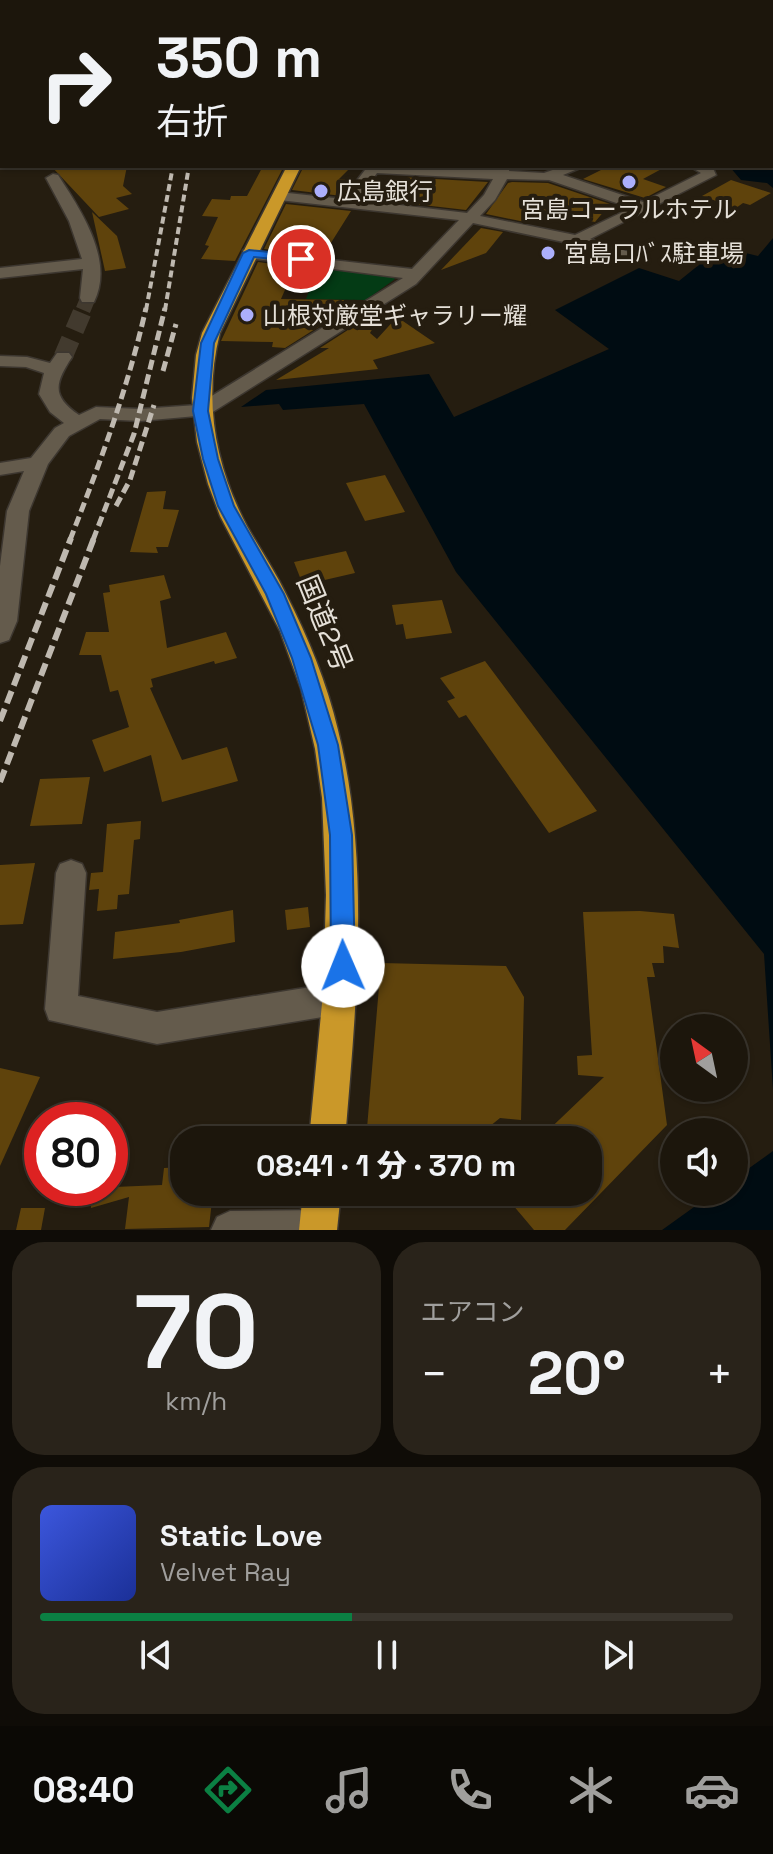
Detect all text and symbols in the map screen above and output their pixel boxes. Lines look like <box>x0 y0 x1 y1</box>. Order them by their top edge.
text: 350 m <box>156 22 322 93</box>
icon: right <box>24 32 128 136</box>
text: 右折 <box>156 99 228 145</box>
marker: 宮島コーラルホテル <box>620 173 638 191</box>
place label: 広島銀行 <box>337 176 433 207</box>
marker: 広島銀行 <box>312 182 330 200</box>
place label: 宮島コーラルホテル <box>521 194 737 225</box>
pin <box>267 225 335 293</box>
icon: arrive <box>279 237 323 281</box>
place label: 宮島口ﾊﾞｽ駐車場 <box>564 238 744 269</box>
marker: 宮島口ﾊﾞｽ駐車場 <box>539 244 557 262</box>
place label: 山根対厳堂ギャラリー耀 <box>263 300 527 331</box>
marker: 山根対厳堂ギャラリー耀 <box>238 306 256 324</box>
street label: 国道2号 <box>289 569 361 677</box>
position arrow <box>301 924 385 1008</box>
north arrow <box>660 1014 748 1102</box>
map controls <box>660 1014 748 1206</box>
speed limit sign: 80 <box>24 1102 128 1206</box>
button: sound <box>660 1118 748 1206</box>
text: 08:41 · 1 分 · 370 m <box>256 1146 516 1185</box>
text: 70 <box>134 1266 259 1398</box>
text: エアコン <box>421 1295 525 1329</box>
text: 20° <box>528 1335 626 1412</box>
text: − <box>421 1346 448 1402</box>
text: + <box>706 1346 733 1402</box>
text: km/h <box>165 1384 227 1418</box>
text: Static Love <box>160 1516 323 1555</box>
text: Velvet Ray <box>160 1555 291 1589</box>
icon: previous <box>134 1633 178 1677</box>
icon: pause <box>365 1633 409 1677</box>
icon: next <box>596 1633 640 1677</box>
icon: directions <box>200 1762 256 1818</box>
icon: music <box>321 1762 377 1818</box>
icon: phone <box>442 1762 498 1818</box>
icon: climate <box>563 1762 619 1818</box>
icon: car <box>684 1762 740 1818</box>
text: 08:40 <box>33 1767 134 1813</box>

